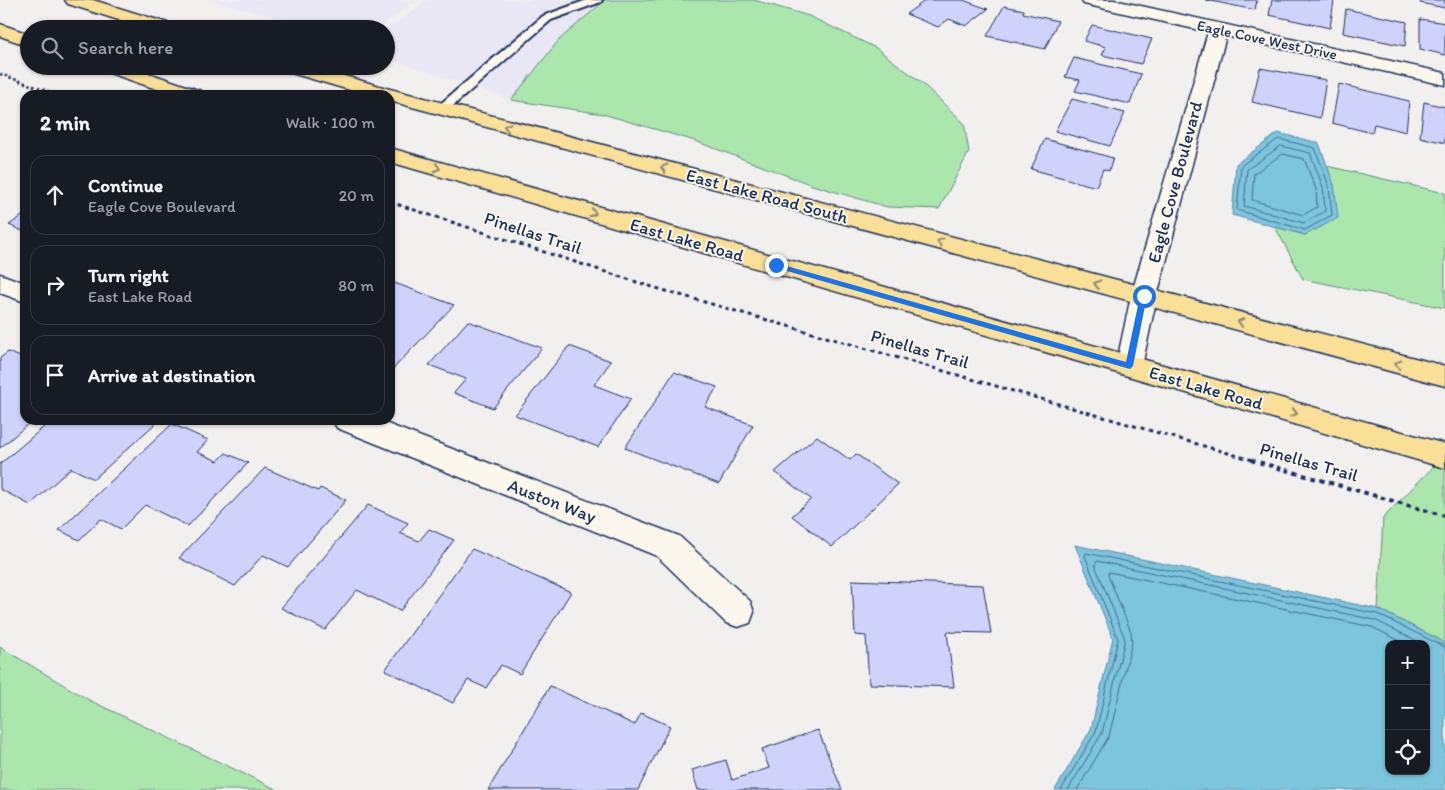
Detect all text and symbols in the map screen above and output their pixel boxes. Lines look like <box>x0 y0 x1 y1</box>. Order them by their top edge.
street label: Eagle Cove West Drive <box>1195 16 1339 64</box>
search box <box>20 20 395 75</box>
icon: search <box>38 34 66 62</box>
text: Search here <box>78 36 173 59</box>
street label: Eagle Cove Boulevard <box>1143 99 1207 265</box>
text: 2 min <box>40 110 90 135</box>
text: Walk · 100 m <box>286 113 375 132</box>
one-way arrow <box>504 122 512 132</box>
one-way arrow <box>432 163 440 173</box>
one-way arrow <box>661 164 669 174</box>
street label: East Lake Road South <box>684 164 851 228</box>
text: Continue <box>88 174 163 197</box>
icon: ahead <box>41 181 69 209</box>
text: 20 m <box>339 186 374 205</box>
text: Eagle Cove Boulevard <box>88 197 236 216</box>
street label: Pinellas Trail <box>481 207 585 259</box>
one-way arrow <box>589 207 598 218</box>
street label: East Lake Road <box>628 213 746 267</box>
one-way arrow <box>935 237 944 248</box>
route end <box>765 254 788 277</box>
text: Turn right <box>88 264 169 287</box>
icon: right <box>41 271 69 299</box>
text: 80 m <box>338 276 374 295</box>
one-way arrow <box>1093 279 1101 289</box>
route start <box>1133 285 1156 308</box>
text: East Lake Road <box>88 287 192 306</box>
one-way arrow <box>1236 317 1245 328</box>
street label: Pinellas Trail <box>868 324 972 374</box>
one-way arrow <box>1393 359 1402 370</box>
icon: arrive <box>41 361 69 389</box>
street label: East Lake Road <box>1147 361 1265 415</box>
text: Arrive at destination <box>88 364 255 387</box>
one-way arrow <box>1290 408 1298 418</box>
street label: Pinellas Trail <box>1257 437 1361 487</box>
street label: Auston Way <box>505 474 600 528</box>
map controls <box>1385 640 1430 775</box>
button: + <box>1385 640 1430 685</box>
button: − <box>1385 685 1430 730</box>
button: locate <box>1385 730 1430 775</box>

